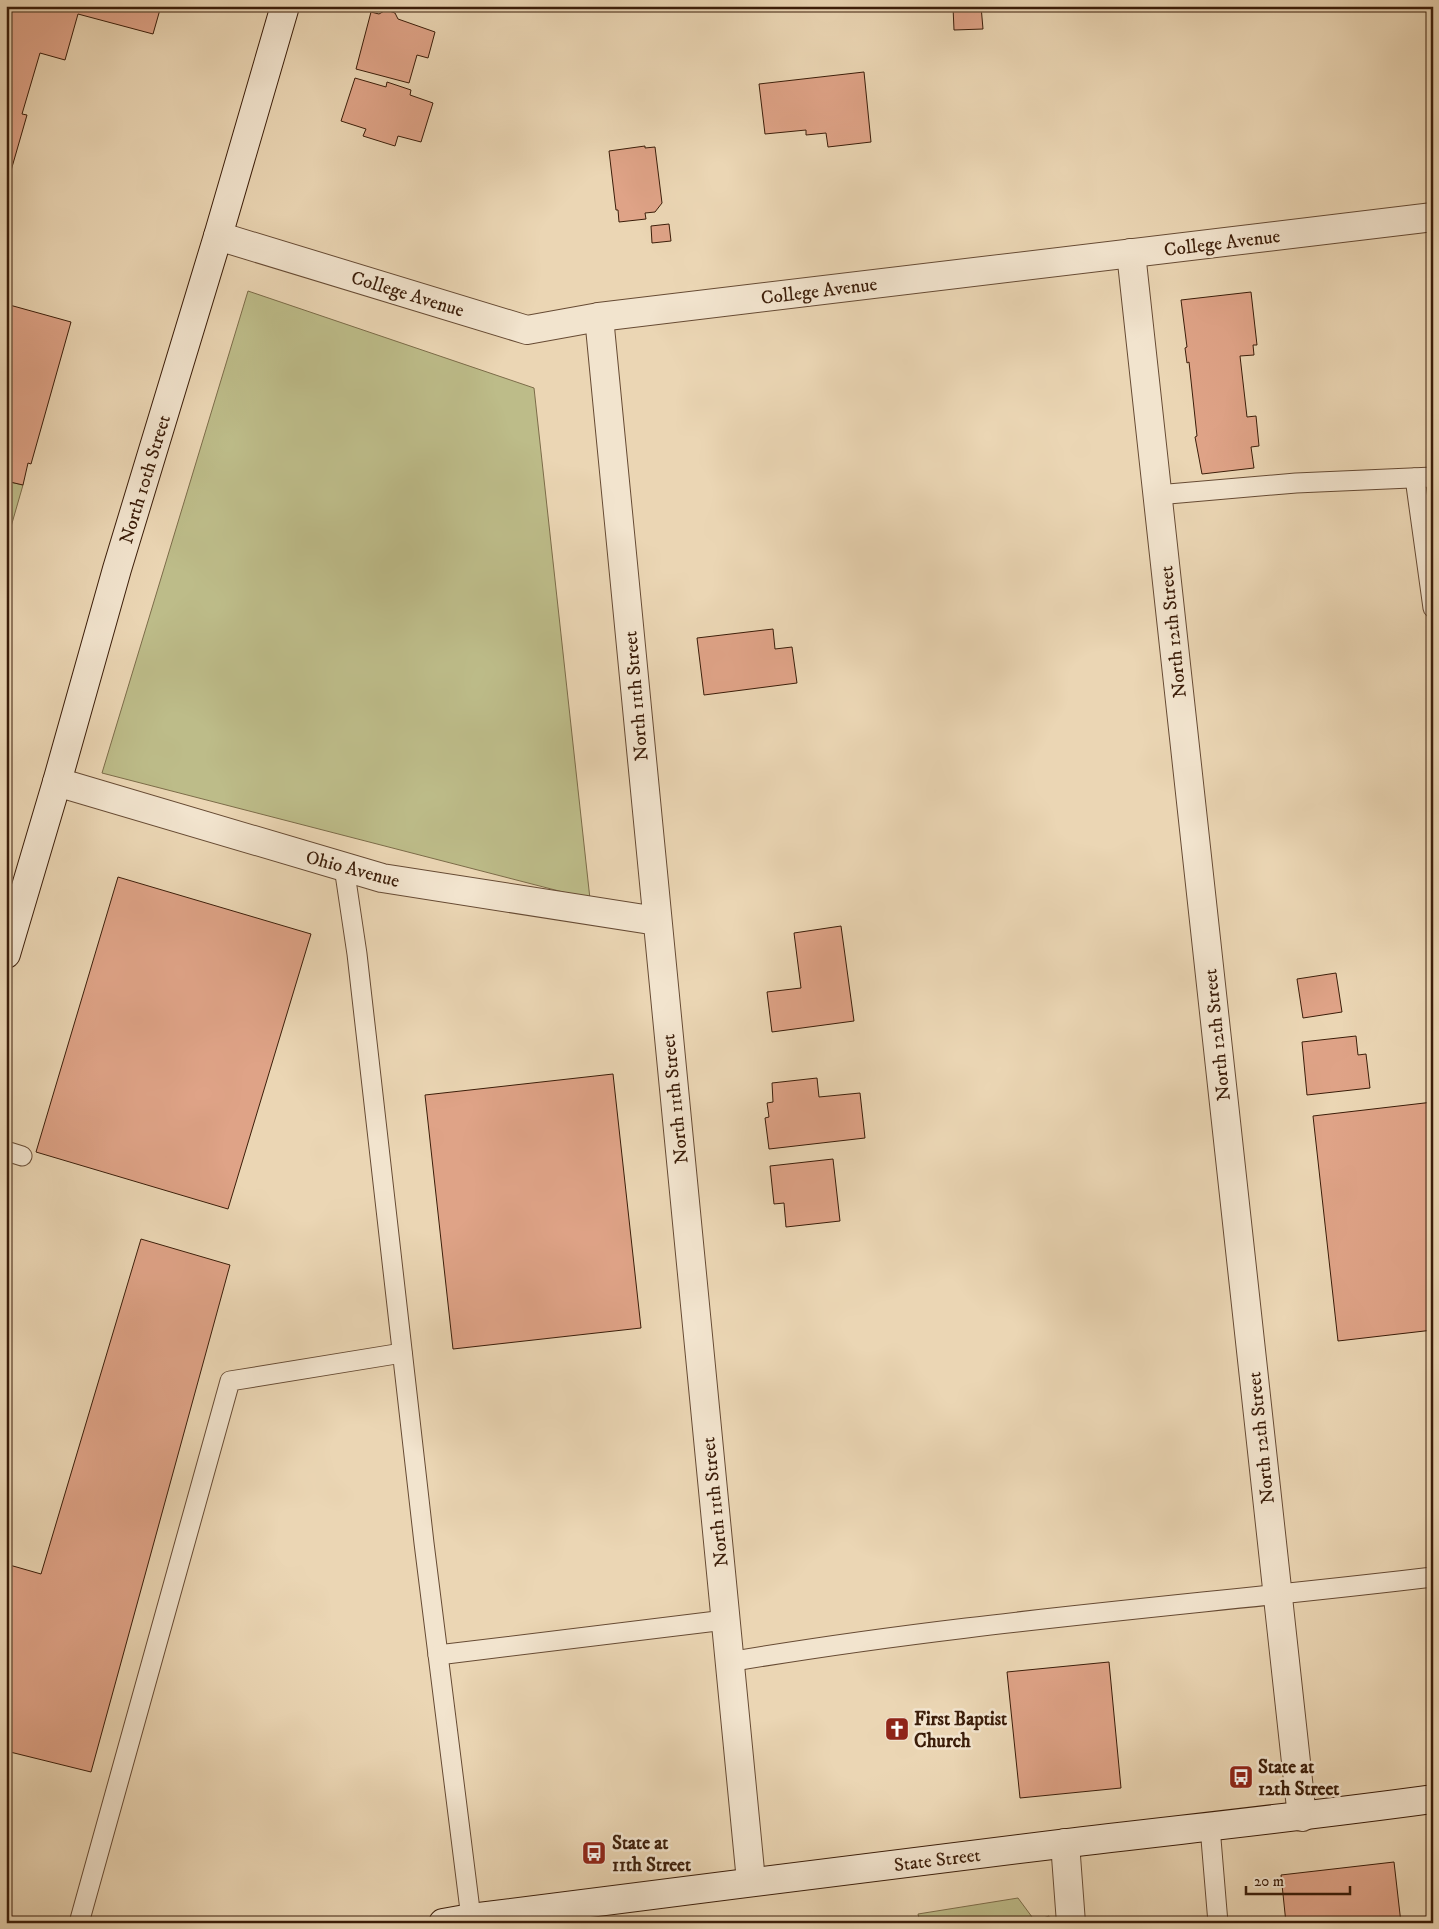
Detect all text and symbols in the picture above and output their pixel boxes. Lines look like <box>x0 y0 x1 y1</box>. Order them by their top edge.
street label: College Avenue <box>1163 225 1282 262</box>
street label: College Avenue <box>348 266 467 323</box>
street label: College Avenue <box>760 273 879 310</box>
street label: North 10th Street <box>115 412 176 547</box>
street label: North 12th Street <box>1155 565 1192 699</box>
street label: North 11th Street <box>619 630 654 762</box>
street label: Ohio Avenue <box>303 846 402 893</box>
street label: North 12th Street <box>1199 968 1236 1102</box>
street label: North 11th Street <box>657 1033 694 1165</box>
street label: North 12th Street <box>1243 1371 1280 1505</box>
street label: North 11th Street <box>697 1436 734 1568</box>
place label: First Baptist Church <box>914 1708 1008 1753</box>
church icon: First Baptist Church <box>884 1716 910 1742</box>
place label: State at 12th Street <box>1258 1756 1340 1801</box>
bus stop icon: State at 12th Street <box>1228 1764 1254 1790</box>
place label: State at 11th Street <box>612 1832 692 1877</box>
bus stop icon: State at 11th Street <box>581 1840 607 1866</box>
street label: State Street <box>893 1844 982 1877</box>
scale bar <box>1246 1864 1350 1896</box>
text: 20 m <box>1254 1872 1284 1891</box>

